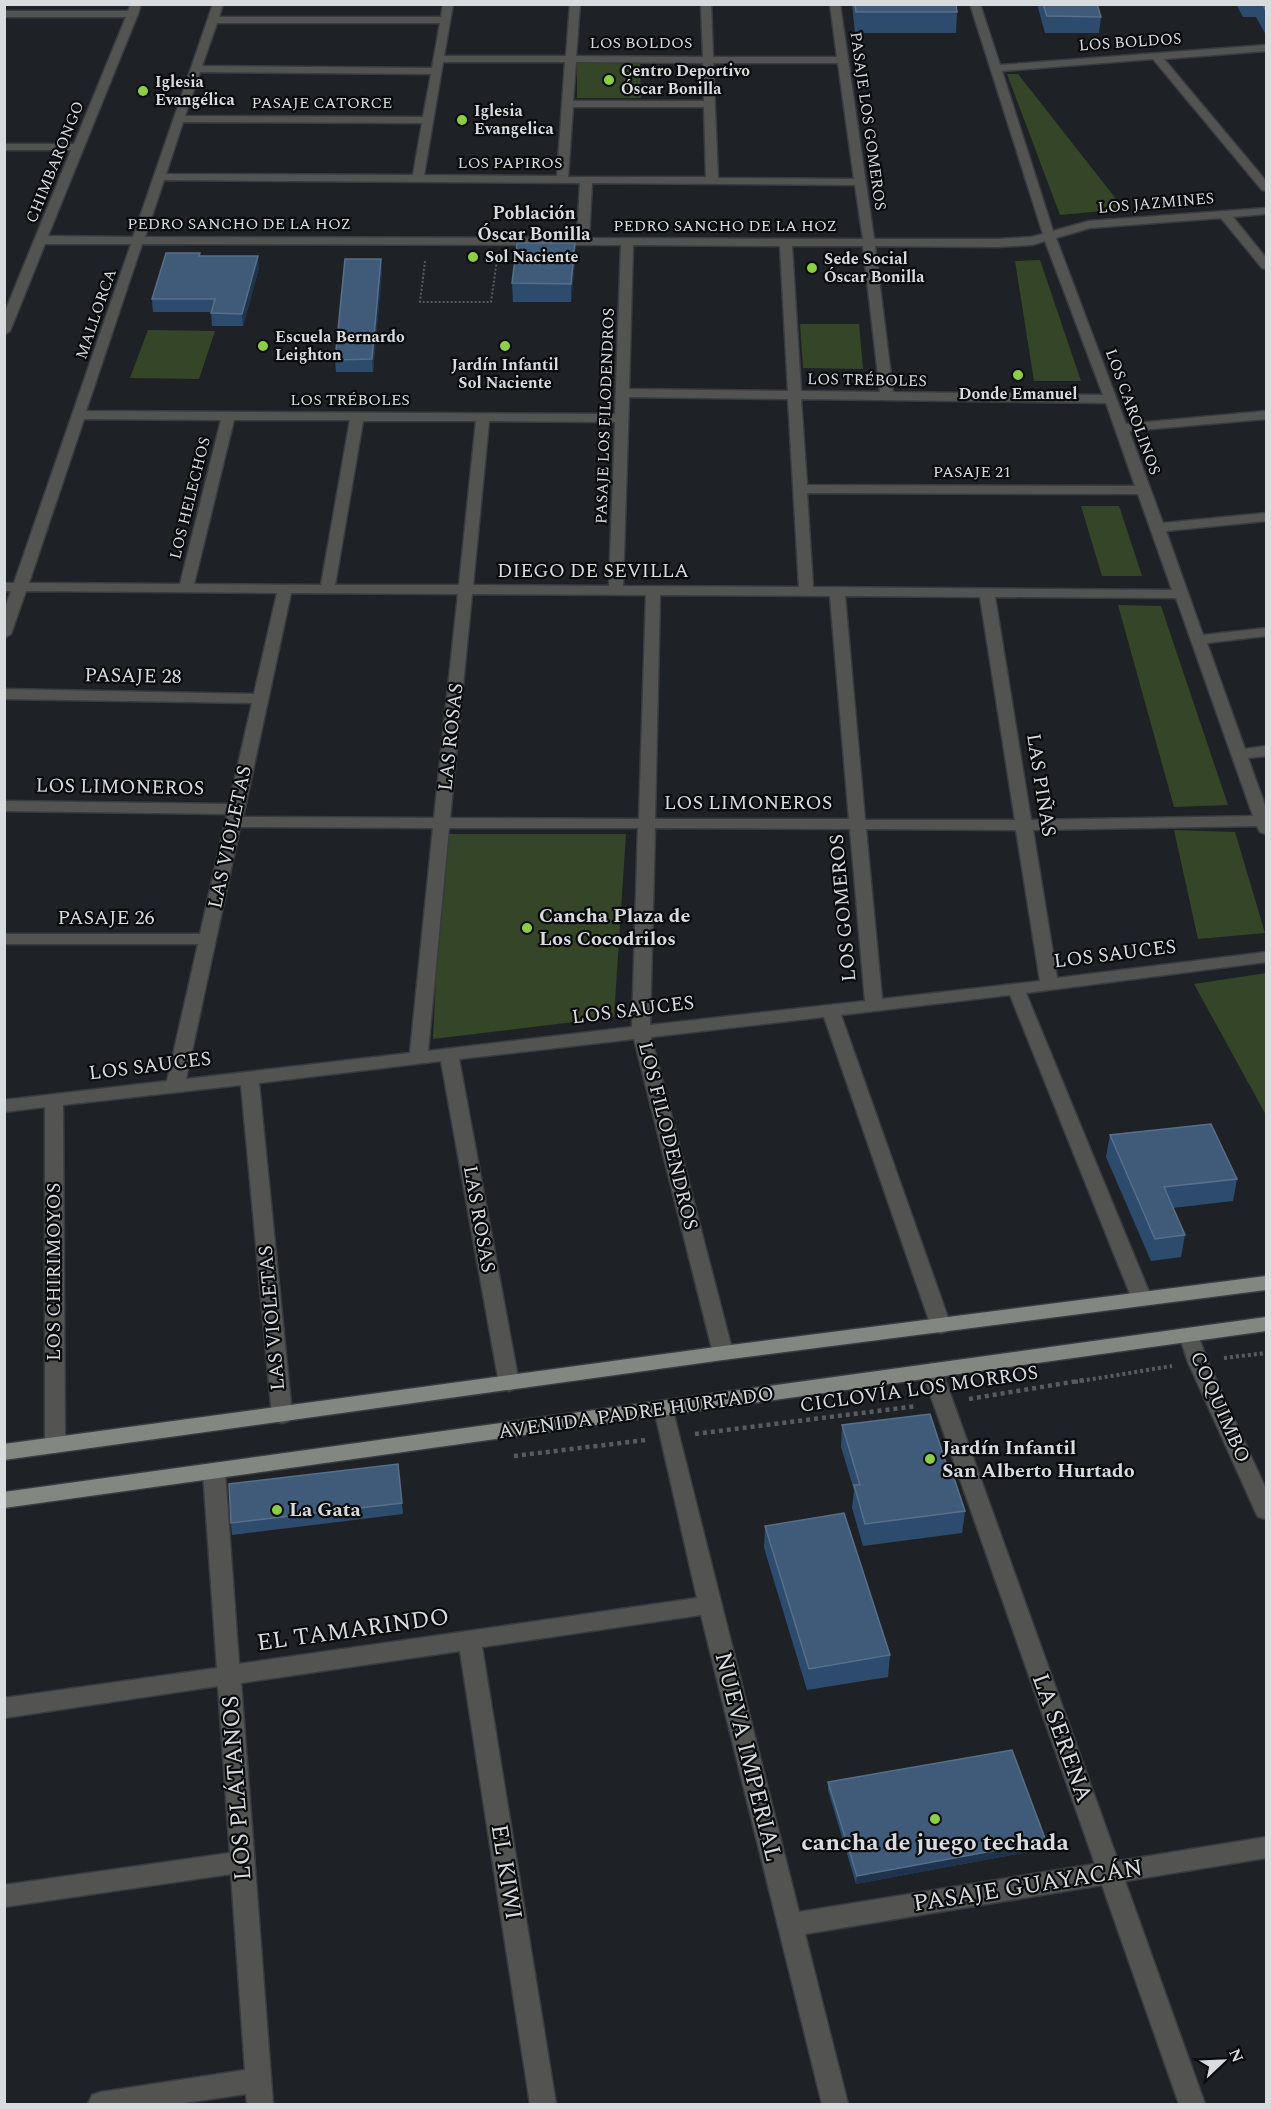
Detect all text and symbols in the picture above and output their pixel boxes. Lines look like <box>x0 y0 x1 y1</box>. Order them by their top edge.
street label: LOS BOLDOS <box>1078 26 1182 58</box>
street label: PASAJE LOS GOMEROS <box>844 30 892 212</box>
street label: LOS BOLDOS <box>590 31 692 55</box>
place label: Centro Deportivo Óscar Bonilla <box>621 59 750 101</box>
place label: Iglesia Evangélica <box>155 70 235 112</box>
marker: Centro Deportivo Óscar Bonilla <box>602 73 616 87</box>
marker: Iglesia Evangélica <box>136 84 150 98</box>
street label: PASAJE CATORCE <box>252 91 392 115</box>
street label: CHIMBARONGO <box>20 97 90 227</box>
place label: Iglesia Evangelica <box>474 99 554 141</box>
marker: Iglesia Evangelica <box>455 113 469 127</box>
street label: LOS PAPIROS <box>458 151 562 175</box>
street label: LOS JAZMINES <box>1097 186 1215 220</box>
district label: Población Óscar Bonilla <box>477 200 591 248</box>
street label: PEDRO SANCHO DE LA HOZ <box>127 212 351 236</box>
street label: PEDRO SANCHO DE LA HOZ <box>613 214 837 238</box>
place label: Sol Naciente <box>485 245 579 269</box>
place label: Sede Social Óscar Bonilla <box>824 247 925 289</box>
marker: Sol Naciente <box>466 250 480 264</box>
marker: Sede Social Óscar Bonilla <box>805 261 819 275</box>
street label: MALLORCA <box>69 266 123 362</box>
street label: PASAJE LOS FILODENDROS <box>589 308 621 524</box>
place label: Escuela Bernardo Leighton <box>275 325 405 367</box>
marker: Escuela Bernardo Leighton <box>256 339 270 353</box>
marker: Jardín Infantil Sol Naciente <box>498 339 512 353</box>
street label: LOS CAROLINOS <box>1099 346 1167 478</box>
place label: Jardín Infantil Sol Naciente <box>451 353 559 395</box>
street label: LOS TRÉBOLES <box>807 367 927 393</box>
marker: Donde Emanuel <box>1011 368 1025 382</box>
place label: Donde Emanuel <box>959 382 1077 406</box>
street label: LOS TRÉBOLES <box>290 388 410 412</box>
street label: LOS HELECHOS <box>163 434 217 562</box>
street label: PASAJE 21 <box>933 460 1011 484</box>
street label: DIEGO DE SEVILLA <box>497 556 689 586</box>
street label: PASAJE 28 <box>84 660 182 692</box>
street label: LAS ROSAS <box>430 682 472 792</box>
street label: LAS PIÑAS <box>1018 731 1064 839</box>
street label: LAS VIOLETAS <box>200 763 260 911</box>
street label: LOS LIMONEROS <box>35 771 205 803</box>
street label: LOS LIMONEROS <box>664 788 832 818</box>
street label: LOS GOMEROS <box>822 833 864 983</box>
place label: Cancha Plaza de Los Cocodrilos <box>539 901 690 954</box>
street label: PASAJE 26 <box>57 903 155 933</box>
marker: Cancha Plaza de Los Cocodrilos <box>520 921 534 935</box>
street label: LOS SAUCES <box>1052 932 1178 976</box>
street label: LOS SAUCES <box>570 988 696 1032</box>
street label: LOS FILODENDROS <box>630 1039 706 1233</box>
street label: LOS SAUCES <box>87 1044 213 1088</box>
street label: LAS ROSAS <box>455 1163 503 1275</box>
street label: LOS CHIRIMOYOS <box>39 1183 69 1361</box>
street label: LAS VIOLETAS <box>251 1244 293 1392</box>
street label: COQUIMBO <box>1182 1346 1258 1468</box>
street label: CICLOVÍA LOS MORROS <box>798 1357 1040 1421</box>
street label: AVENIDA PADRE HURTADO <box>496 1379 776 1447</box>
place label: Jardín Infantil San Alberto Hurtado <box>942 1433 1135 1486</box>
marker: Jardín Infantil San Alberto Hurtado <box>923 1452 937 1466</box>
place label: La Gata <box>289 1495 362 1525</box>
marker: La Gata <box>270 1503 284 1517</box>
street label: EL TAMARINDO <box>255 1599 451 1661</box>
street label: NUEVA IMPERIAL <box>705 1648 791 1866</box>
street label: LA SERENA <box>1022 1668 1102 1808</box>
street label: LOS PLÁTANOS <box>213 1694 261 1882</box>
marker: cancha de juego techada <box>928 1812 942 1826</box>
street label: EL KIWI <box>481 1822 531 1922</box>
place label: cancha de juego techada <box>801 1825 1069 1861</box>
street label: PASAJE GUAYACÁN <box>911 1850 1145 1922</box>
north arrow <box>1193 2031 1253 2091</box>
text: N <box>1222 2045 1249 2066</box>

